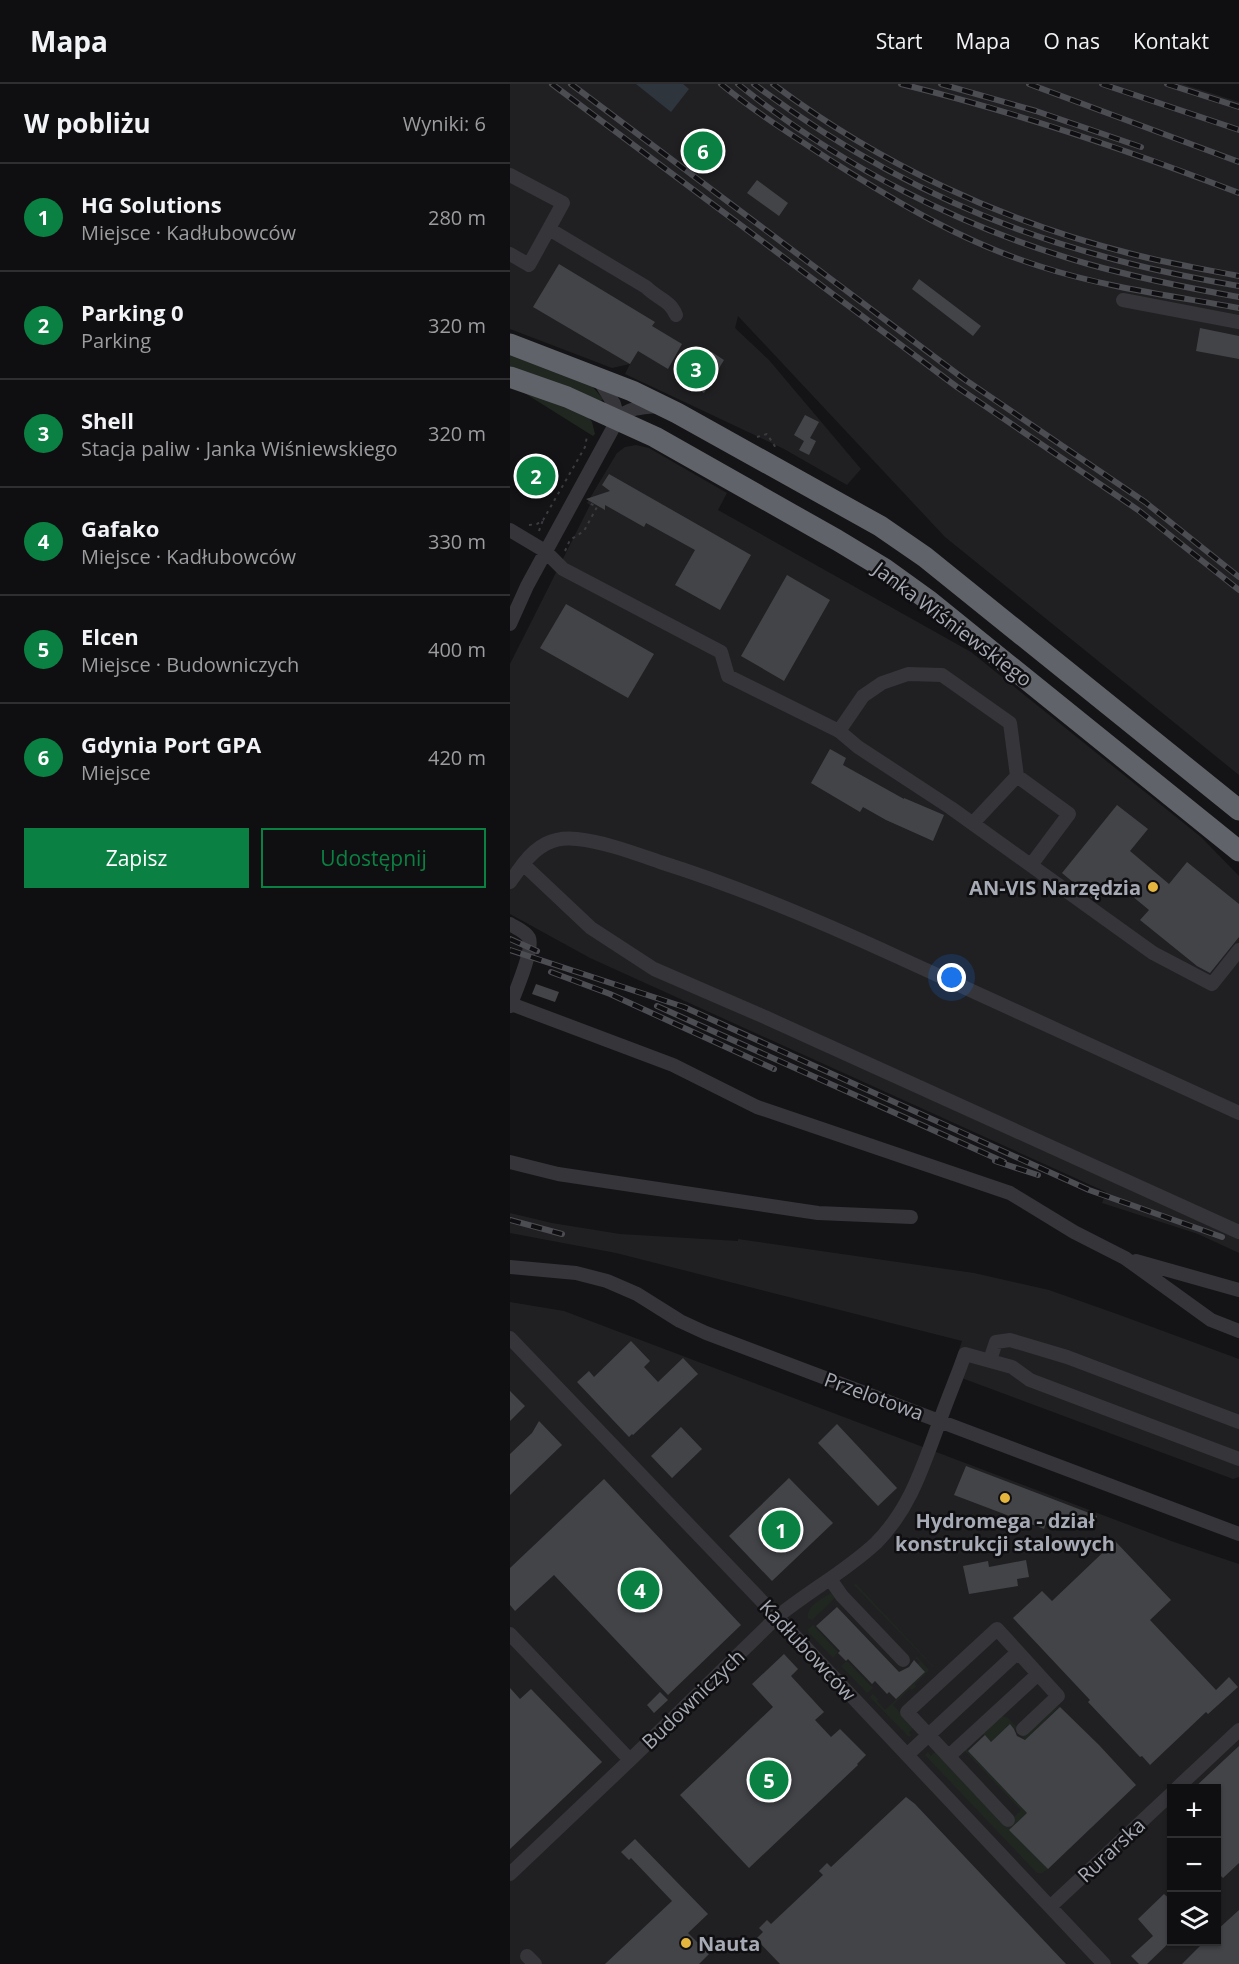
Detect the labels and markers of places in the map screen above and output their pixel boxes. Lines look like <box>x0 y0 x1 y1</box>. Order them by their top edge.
pin: 6 <box>684 128 722 174</box>
pin: 3 <box>676 346 716 392</box>
pin: 2 <box>516 454 556 498</box>
place label: AN-VIS Narzędzia <box>969 874 1141 901</box>
marker: AN-VIS Narzędzia <box>1146 880 1160 894</box>
marker: Hydromega - dział konstrukcji stalowych <box>998 1491 1012 1505</box>
place label: Hydromega - dział konstrukcji stalowych <box>895 1507 1115 1557</box>
pin: 1 <box>762 1508 800 1552</box>
pin: 4 <box>620 1568 660 1612</box>
pin: 5 <box>750 1758 788 1802</box>
place label: Nauta <box>698 1930 760 1957</box>
marker: Nauta <box>679 1936 693 1950</box>

